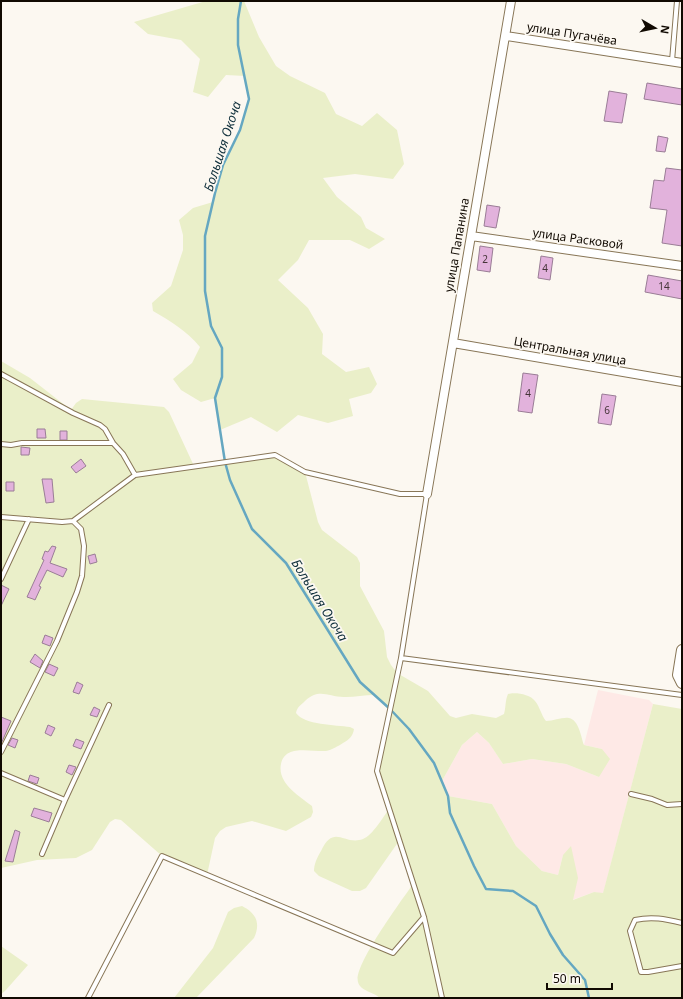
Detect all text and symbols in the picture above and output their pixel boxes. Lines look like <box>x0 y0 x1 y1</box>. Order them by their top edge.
north arrow <box>635 8 675 48</box>
street label: улица Пугачёва <box>526 18 618 49</box>
text: N <box>657 24 673 35</box>
water label: Большая Окоча <box>199 98 245 193</box>
street label: улица Папанина <box>440 196 473 293</box>
street label: улица Расковой <box>532 224 624 253</box>
house number: 2 <box>482 252 488 266</box>
house number: 4 <box>542 261 548 275</box>
house number: 14 <box>658 279 670 293</box>
street label: Центральная улица <box>512 332 628 369</box>
house number: 4 <box>525 386 531 400</box>
house number: 6 <box>604 403 610 417</box>
water label: Большая Окоча <box>287 555 353 645</box>
scale bar <box>547 965 612 991</box>
text: 50 m <box>553 970 581 987</box>

